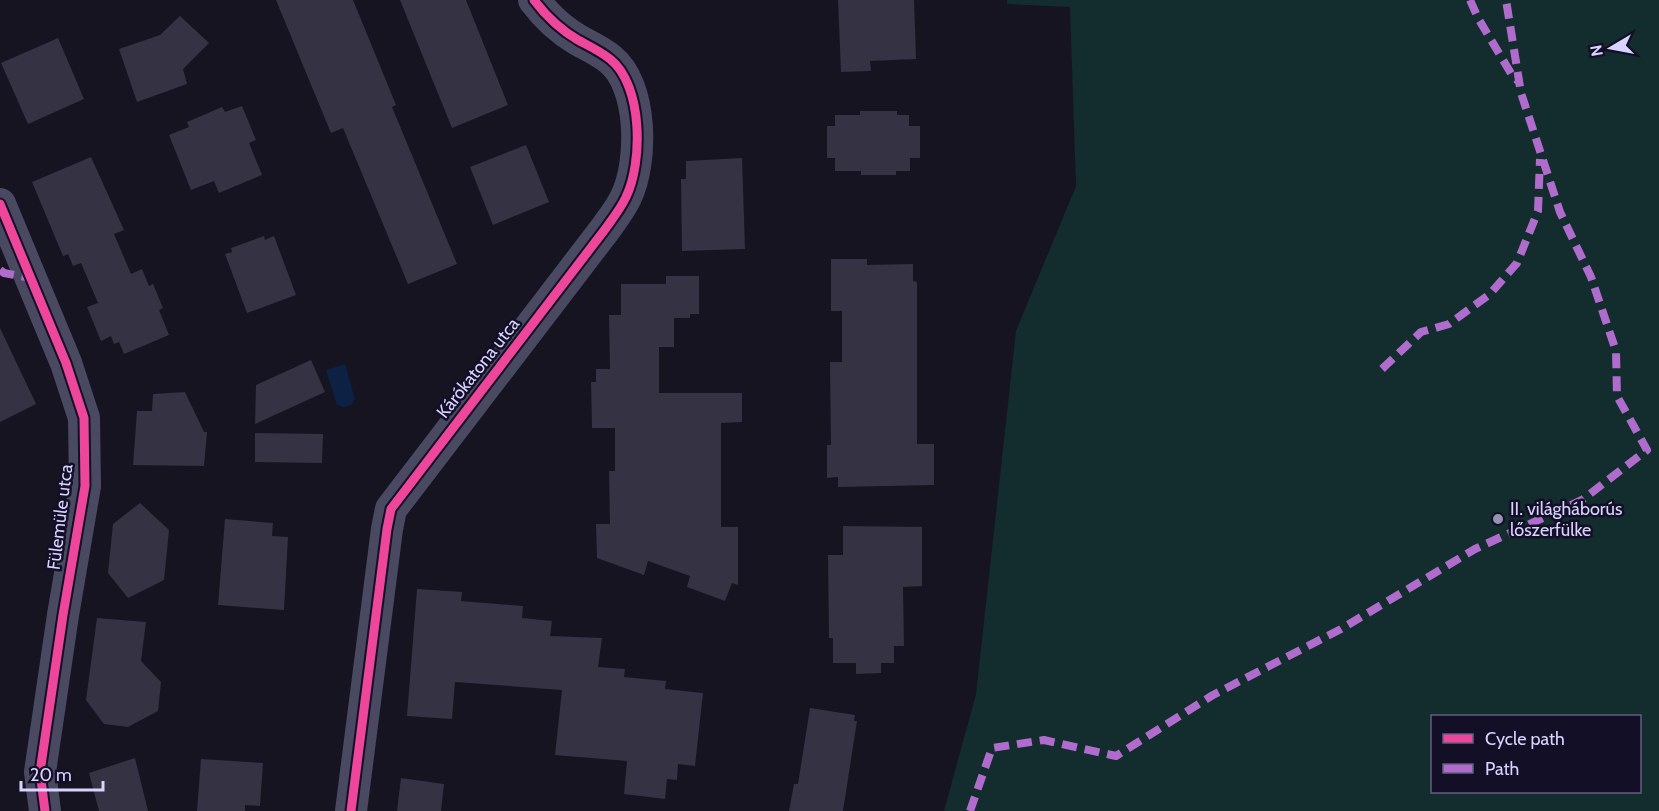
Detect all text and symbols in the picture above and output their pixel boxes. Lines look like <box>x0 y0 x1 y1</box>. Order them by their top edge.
north arrow <box>1581 18 1641 78</box>
text: N <box>1586 43 1607 58</box>
street label: Kárókatona utca <box>432 313 524 423</box>
street label: Fülemüle utca <box>43 463 77 571</box>
place label: II. világháborús lőszerfülke <box>1510 498 1622 541</box>
marker: II. világháborús lőszerfülke <box>1491 512 1505 526</box>
legend <box>1431 715 1641 793</box>
text: Cycle path <box>1485 728 1565 750</box>
scale bar <box>21 754 104 792</box>
text: Path <box>1485 758 1519 780</box>
text: 20 m <box>30 764 72 786</box>

